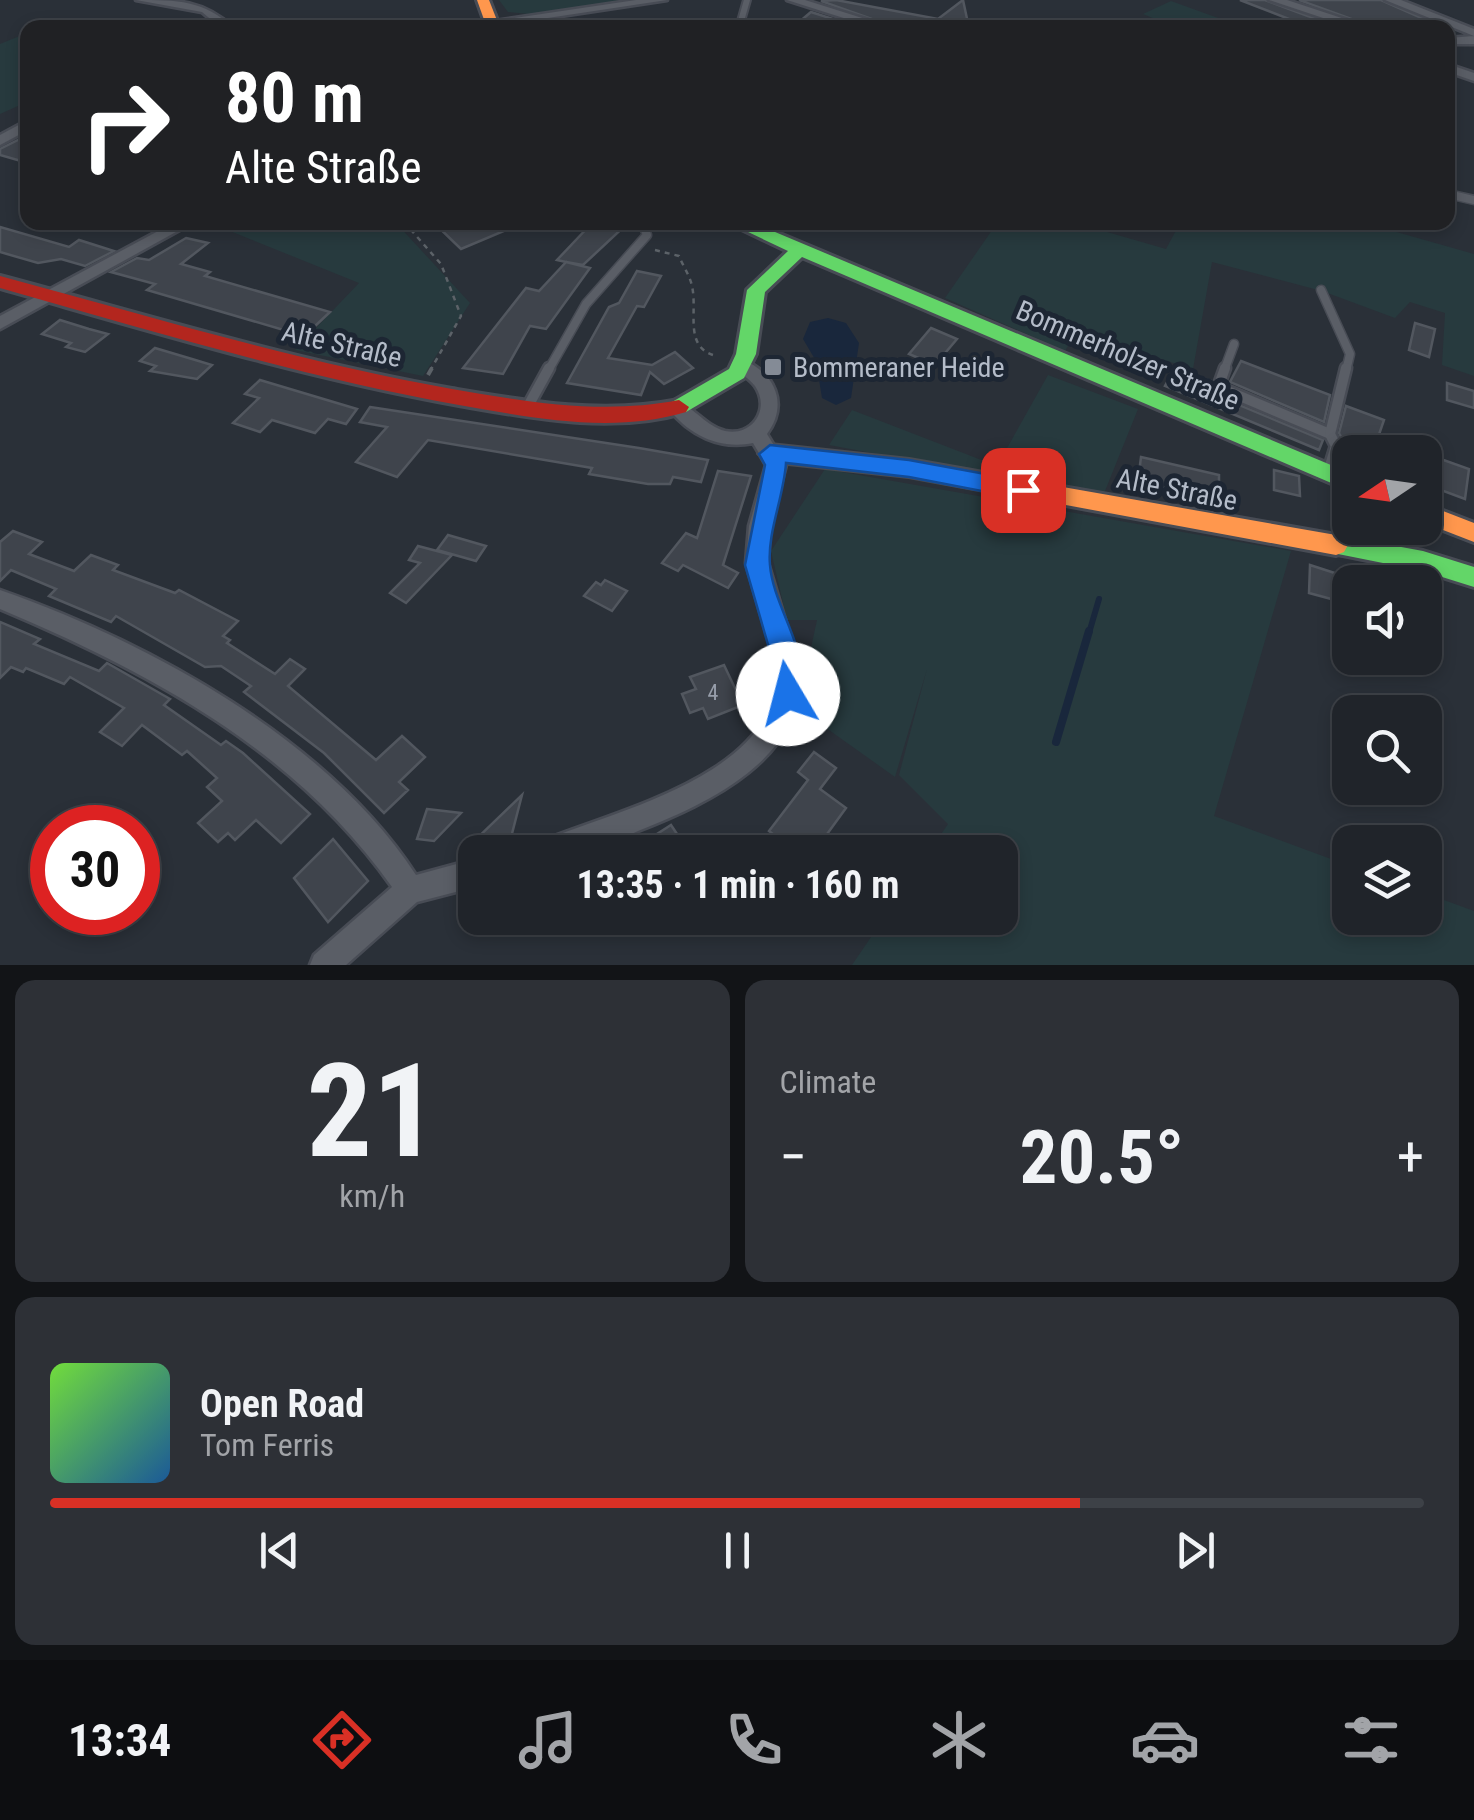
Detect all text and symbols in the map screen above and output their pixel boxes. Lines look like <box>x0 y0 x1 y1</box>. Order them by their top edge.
text: 80 m <box>225 57 364 139</box>
icon: right <box>60 60 190 190</box>
text: Alte Straße <box>225 141 422 194</box>
street label: Bommerholzer Straße <box>1011 294 1244 417</box>
street label: Alte Straße <box>279 315 405 374</box>
place label: Bommeraner Heide <box>793 351 1005 384</box>
marker: Bommeraner Heide <box>762 356 784 378</box>
north arrow <box>1332 435 1442 545</box>
map controls <box>1332 435 1442 935</box>
pin <box>981 448 1066 533</box>
street label: Alte Straße <box>1114 462 1240 517</box>
icon: arrive <box>996 463 1051 518</box>
button: sound <box>1332 565 1442 675</box>
position arrow <box>736 642 840 746</box>
house number: 4 <box>708 680 719 705</box>
button: search <box>1332 695 1442 805</box>
speed limit sign: 30 <box>30 805 160 935</box>
button: layers <box>1332 825 1442 935</box>
text: 13:35 · 1 min · 160 m <box>577 863 899 907</box>
text: 21 <box>307 1035 438 1188</box>
text: Climate <box>780 1063 876 1101</box>
text: 20.5° <box>1020 1113 1184 1201</box>
text: − <box>780 1125 807 1189</box>
text: + <box>1397 1125 1424 1189</box>
text: km/h <box>339 1177 405 1215</box>
text: Open Road <box>200 1382 364 1426</box>
text: Tom Ferris <box>200 1426 334 1464</box>
icon: previous <box>252 1523 307 1578</box>
icon: pause <box>710 1523 765 1578</box>
icon: next <box>1168 1523 1223 1578</box>
icon: directions <box>307 1705 377 1775</box>
icon: music <box>513 1705 583 1775</box>
icon: phone <box>719 1705 789 1775</box>
icon: climate <box>924 1705 994 1775</box>
icon: car <box>1130 1705 1200 1775</box>
icon: filters <box>1336 1705 1406 1775</box>
text: 13:34 <box>68 1714 171 1767</box>

